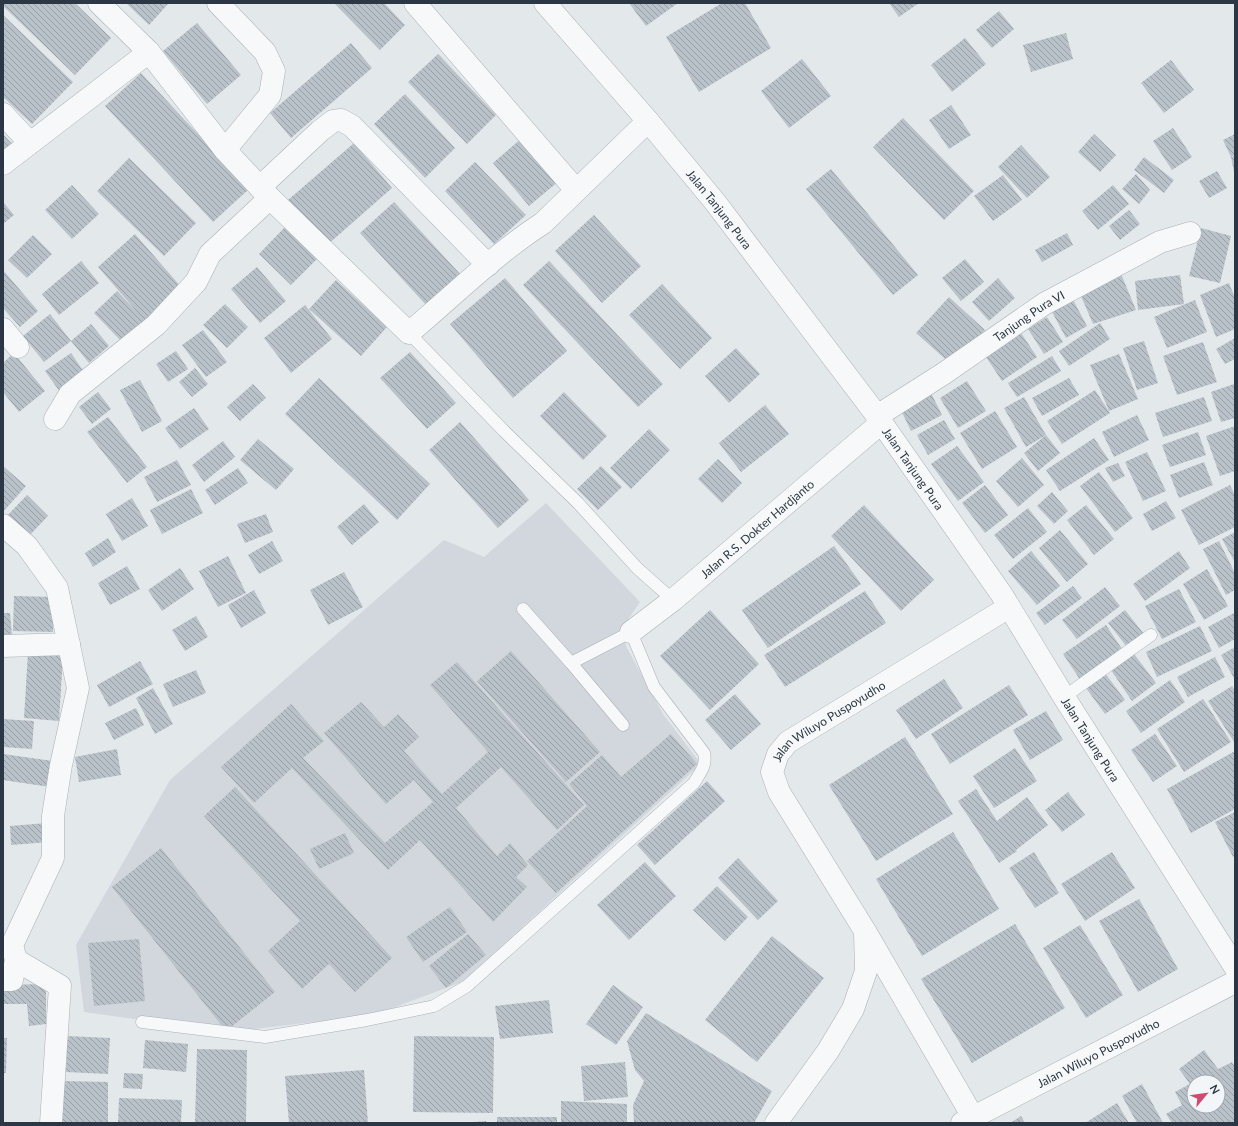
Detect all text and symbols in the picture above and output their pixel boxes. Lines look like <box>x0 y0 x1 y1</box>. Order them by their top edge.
street label: Jalan Tanjung Pura <box>684 166 755 252</box>
street label: Tanjung Pura VI <box>990 287 1067 344</box>
street label: Jalan Tanjung Pura <box>880 424 948 513</box>
street label: Jalan R.S. Dokter Hardjanto <box>697 476 817 581</box>
street label: Jalan Wiluyo Puspoyudho <box>769 677 888 763</box>
street label: Jalan Tanjung Pura <box>1059 694 1123 784</box>
street label: Jalan Wiluyo Puspoyudho <box>1034 1015 1162 1091</box>
north arrow <box>1186 1074 1226 1114</box>
text: N <box>1207 1082 1223 1096</box>

